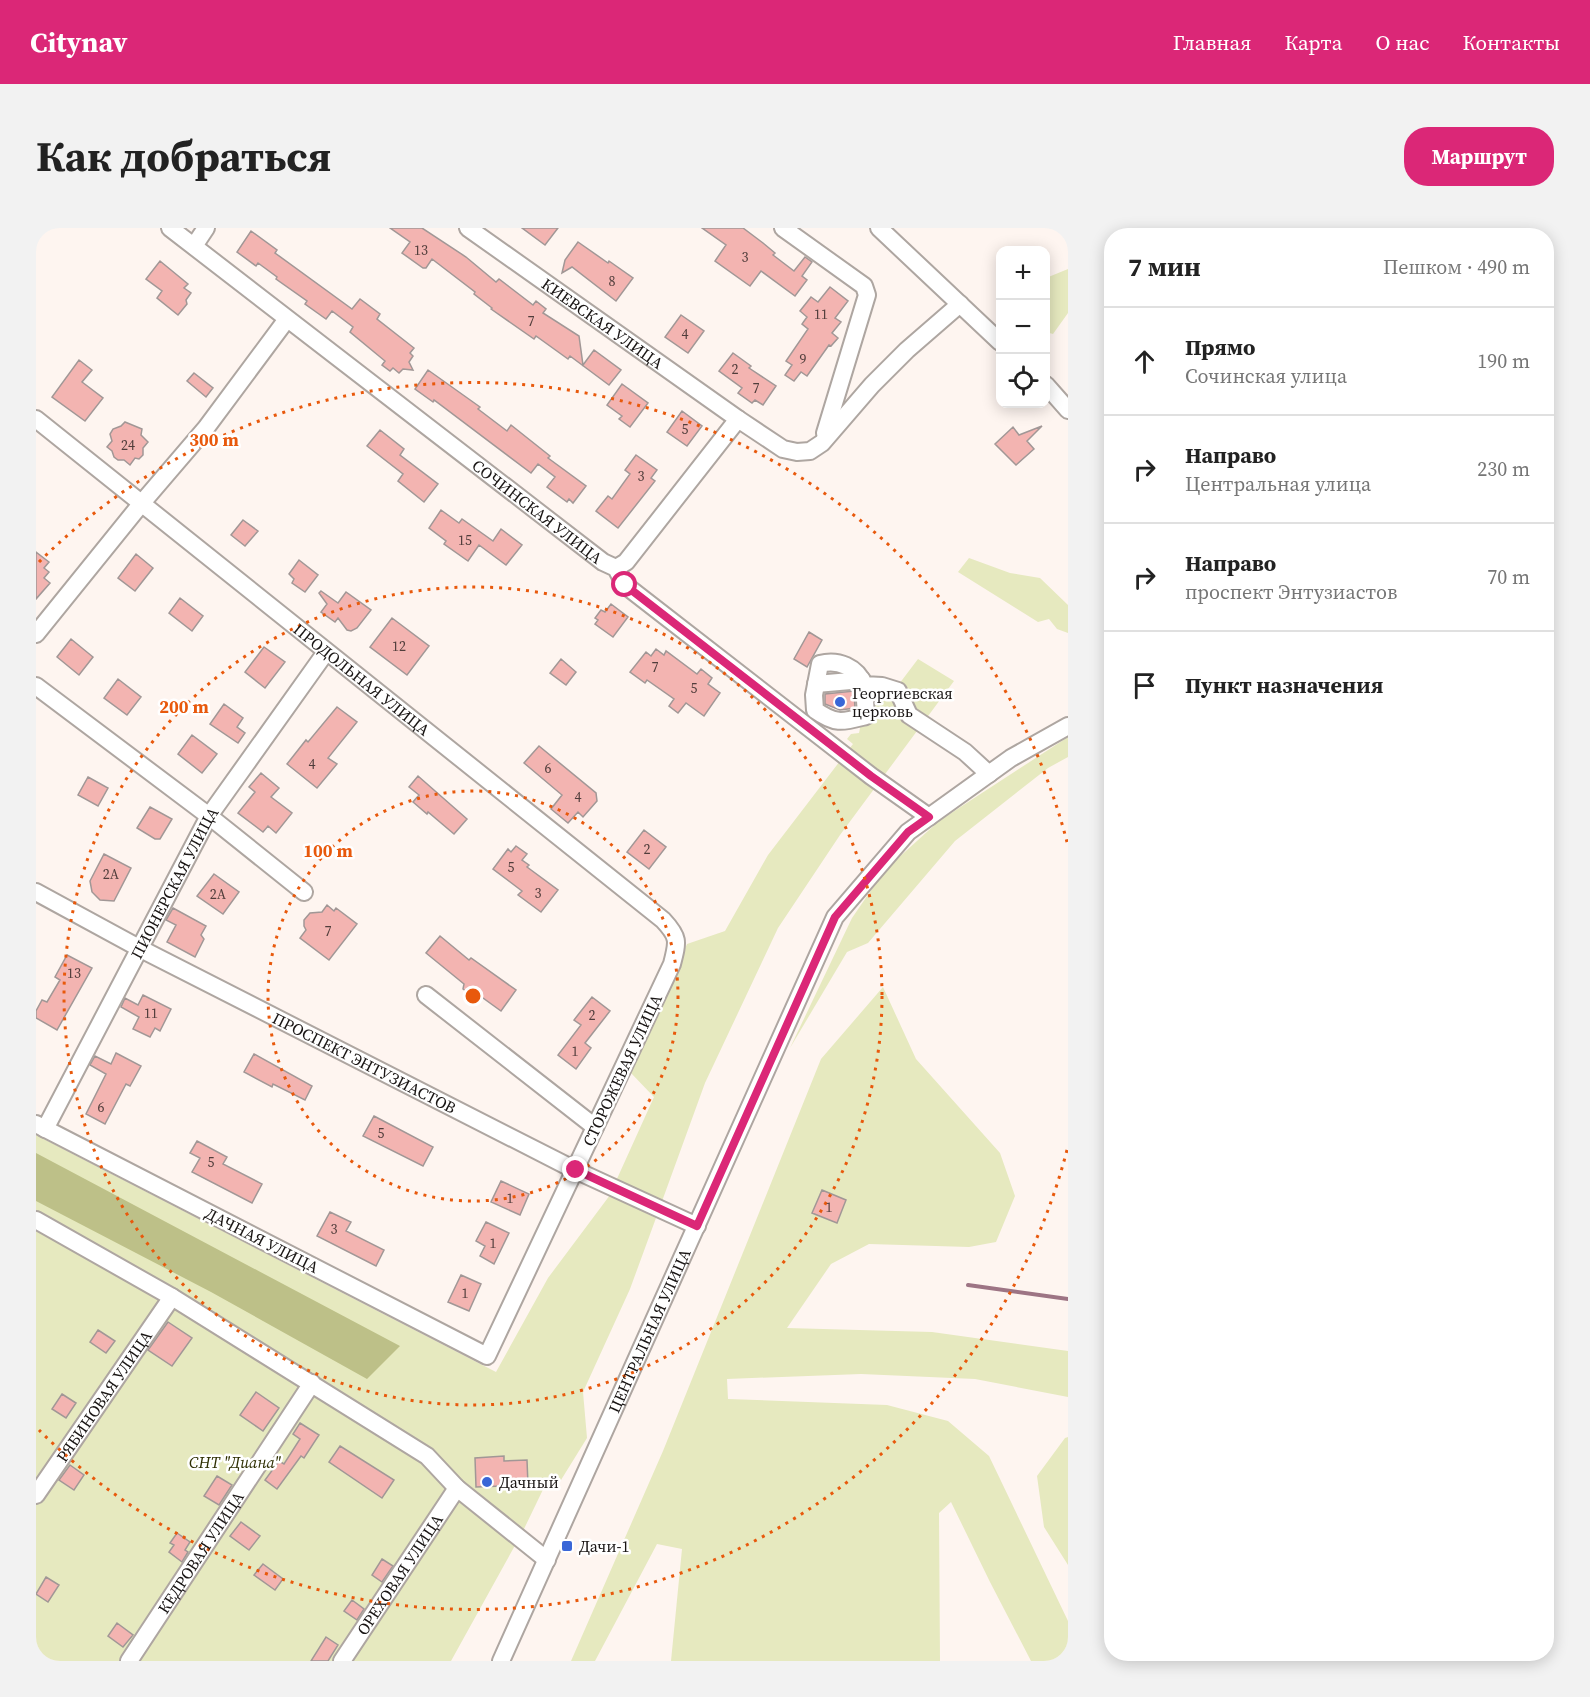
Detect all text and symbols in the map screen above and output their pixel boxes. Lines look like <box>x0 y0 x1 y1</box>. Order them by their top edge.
text: Citynav <box>30 23 127 61</box>
text: Главная <box>1173 28 1251 57</box>
text: Карта <box>1284 28 1342 57</box>
text: О нас <box>1375 28 1429 57</box>
text: Контакты <box>1462 28 1560 57</box>
text: Как добраться <box>36 127 331 185</box>
button: Маршрут <box>1404 127 1554 186</box>
house number: 13 <box>414 240 428 260</box>
map controls <box>996 246 1050 408</box>
button: + <box>996 246 1050 300</box>
house number: 3 <box>742 247 749 267</box>
text: 7 мин <box>1128 249 1201 285</box>
text: Пешком · 490 m <box>1383 253 1530 281</box>
house number: 8 <box>609 271 616 291</box>
street label: КИЕВСКАЯ УЛИЦА <box>537 273 668 374</box>
button: − <box>996 300 1050 354</box>
house number: 11 <box>814 304 828 324</box>
house number: 7 <box>528 311 535 331</box>
house number: 4 <box>682 324 689 344</box>
text: Прямо <box>1185 332 1255 362</box>
icon: ahead <box>1128 345 1161 378</box>
text: 190 m <box>1477 347 1530 375</box>
house number: 9 <box>800 349 807 369</box>
button: locate <box>996 354 1050 408</box>
house number: 2 <box>732 359 739 379</box>
text: Сочинская улица <box>1185 362 1347 390</box>
house number: 7 <box>753 378 760 398</box>
house number: 5 <box>682 419 689 439</box>
text: 300 m <box>189 427 239 452</box>
house number: 24 <box>121 435 135 455</box>
text: Направо <box>1185 440 1276 470</box>
icon: right <box>1128 453 1161 486</box>
street label: СОЧИНСКАЯ УЛИЦА <box>468 454 607 569</box>
text: 230 m <box>1477 455 1530 483</box>
house number: 3 <box>638 466 645 486</box>
text: Центральная улица <box>1185 470 1371 498</box>
house number: 15 <box>458 530 472 550</box>
text: Направо <box>1185 548 1276 578</box>
icon: right <box>1128 561 1161 594</box>
text: 70 m <box>1487 563 1530 591</box>
route start <box>611 571 637 597</box>
text: проспект Энтузиастов <box>1185 578 1397 606</box>
street label: ПРОДОЛЬНАЯ УЛИЦА <box>289 618 435 741</box>
house number: 12 <box>392 636 406 656</box>
house number: 7 <box>652 657 659 677</box>
icon: arrive <box>1128 669 1161 702</box>
text: Пункт назначения <box>1185 670 1383 700</box>
house number: 5 <box>691 678 698 698</box>
place label: Георгиевская церковь <box>852 682 953 722</box>
text: 200 m <box>159 694 209 719</box>
marker: Георгиевская церковь <box>833 695 847 709</box>
house number: 4 <box>309 754 316 774</box>
house number: 6 <box>545 758 552 778</box>
house number: 4 <box>575 787 582 807</box>
street label: ПИОНЕРСКАЯ УЛИЦА <box>125 802 223 963</box>
text: 100 m <box>303 838 353 863</box>
house number: 2 <box>644 839 651 859</box>
house number: 5 <box>508 857 515 877</box>
house number: 2А <box>103 864 120 884</box>
house number: 3 <box>535 883 542 903</box>
house number: 2А <box>210 884 227 904</box>
house number: 7 <box>325 921 332 941</box>
house number: 13 <box>67 963 81 983</box>
centre of rings <box>463 986 483 1006</box>
street label: СТОРОЖЕВАЯ УЛИЦА <box>577 990 667 1150</box>
house number: 11 <box>144 1003 158 1023</box>
house number: 2 <box>589 1005 596 1025</box>
street label: ПРОСПЕКТ ЭНТУЗИАСТОВ <box>269 1007 460 1119</box>
house number: 1 <box>572 1041 579 1061</box>
house number: 6 <box>98 1097 105 1117</box>
house number: 5 <box>378 1123 385 1143</box>
house number: 5 <box>208 1152 215 1172</box>
route end <box>562 1156 588 1182</box>
house number: 1 <box>507 1188 514 1208</box>
house number: 1 <box>826 1197 833 1217</box>
street label: ДАЧНАЯ УЛИЦА <box>201 1202 323 1278</box>
house number: 3 <box>331 1219 338 1239</box>
house number: 1 <box>490 1233 497 1253</box>
street label: ЦЕНТРАЛЬНАЯ УЛИЦА <box>603 1245 696 1416</box>
house number: 1 <box>462 1283 469 1303</box>
street label: РЯБИНОВАЯ УЛИЦА <box>51 1326 157 1466</box>
park label: СНТ "Диана" <box>189 1451 281 1473</box>
place label: Дачный <box>499 1471 559 1493</box>
marker: Дачный <box>480 1475 494 1489</box>
street label: КЕДРОВАЯ УЛИЦА <box>152 1487 249 1618</box>
street label: ОРЕХОВАЯ УЛИЦА <box>351 1509 448 1639</box>
place label: Дачи-1 <box>579 1535 630 1557</box>
marker: Дачи-1 <box>560 1539 574 1553</box>

